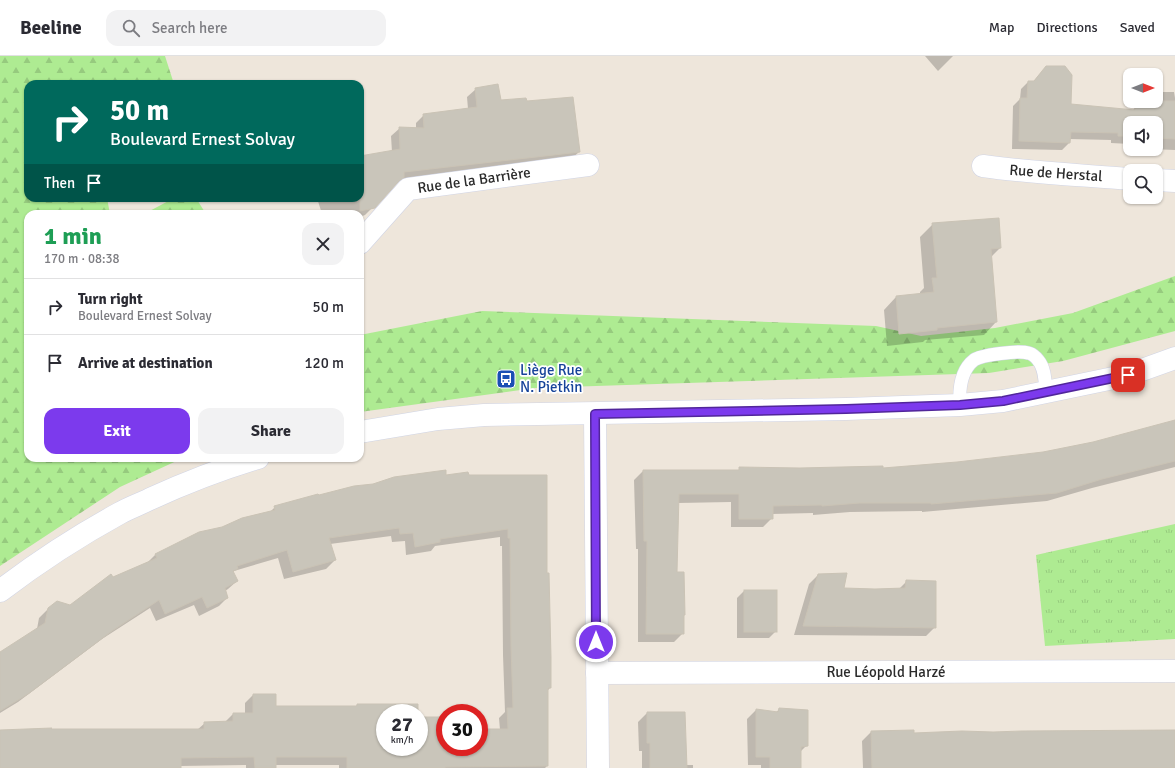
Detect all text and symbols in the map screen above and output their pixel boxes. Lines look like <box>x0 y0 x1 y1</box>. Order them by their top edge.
search box <box>106 10 386 46</box>
text: Beeline <box>20 16 82 40</box>
icon: search <box>120 17 142 39</box>
text: Search here <box>152 19 227 37</box>
text: Map <box>989 19 1015 36</box>
text: Directions <box>1037 19 1098 36</box>
text: Saved <box>1120 19 1155 36</box>
north arrow <box>1123 68 1163 108</box>
map controls <box>1123 68 1163 204</box>
text: 50 m <box>110 94 169 128</box>
icon: right <box>44 96 96 148</box>
button: sound <box>1123 116 1163 156</box>
text: Boulevard Ernest Solvay <box>110 128 295 150</box>
street label: Rue de Herstal <box>1009 161 1103 185</box>
street label: Rue de la Barrière <box>416 163 532 197</box>
button: search <box>1123 164 1163 204</box>
icon: arrive <box>83 172 105 194</box>
text: Then <box>44 174 75 192</box>
text: 1 min <box>44 221 102 251</box>
button: close <box>302 223 344 265</box>
text: 170 m · 08:38 <box>44 251 120 267</box>
text: Turn right <box>78 290 143 308</box>
icon: right <box>44 296 66 318</box>
text: 50 m <box>313 298 344 316</box>
text: Boulevard Ernest Solvay <box>78 308 212 324</box>
icon: arrive <box>44 352 66 374</box>
text: Arrive at destination <box>78 354 213 372</box>
text: 120 m <box>304 354 344 372</box>
pin <box>1111 358 1145 392</box>
place label: Liège Rue N. Pietkin <box>520 361 582 396</box>
icon: arrive <box>1117 364 1139 386</box>
bus stop icon: Liège Rue N. Pietkin <box>495 368 517 390</box>
button: Exit <box>44 408 190 454</box>
button: Share <box>198 408 344 454</box>
position arrow <box>575 621 617 663</box>
street label: Rue Léopold Harzé <box>826 663 946 681</box>
speed limit sign: 30 <box>436 704 488 756</box>
text: 27 <box>391 712 413 737</box>
text: km/h <box>391 734 413 746</box>

